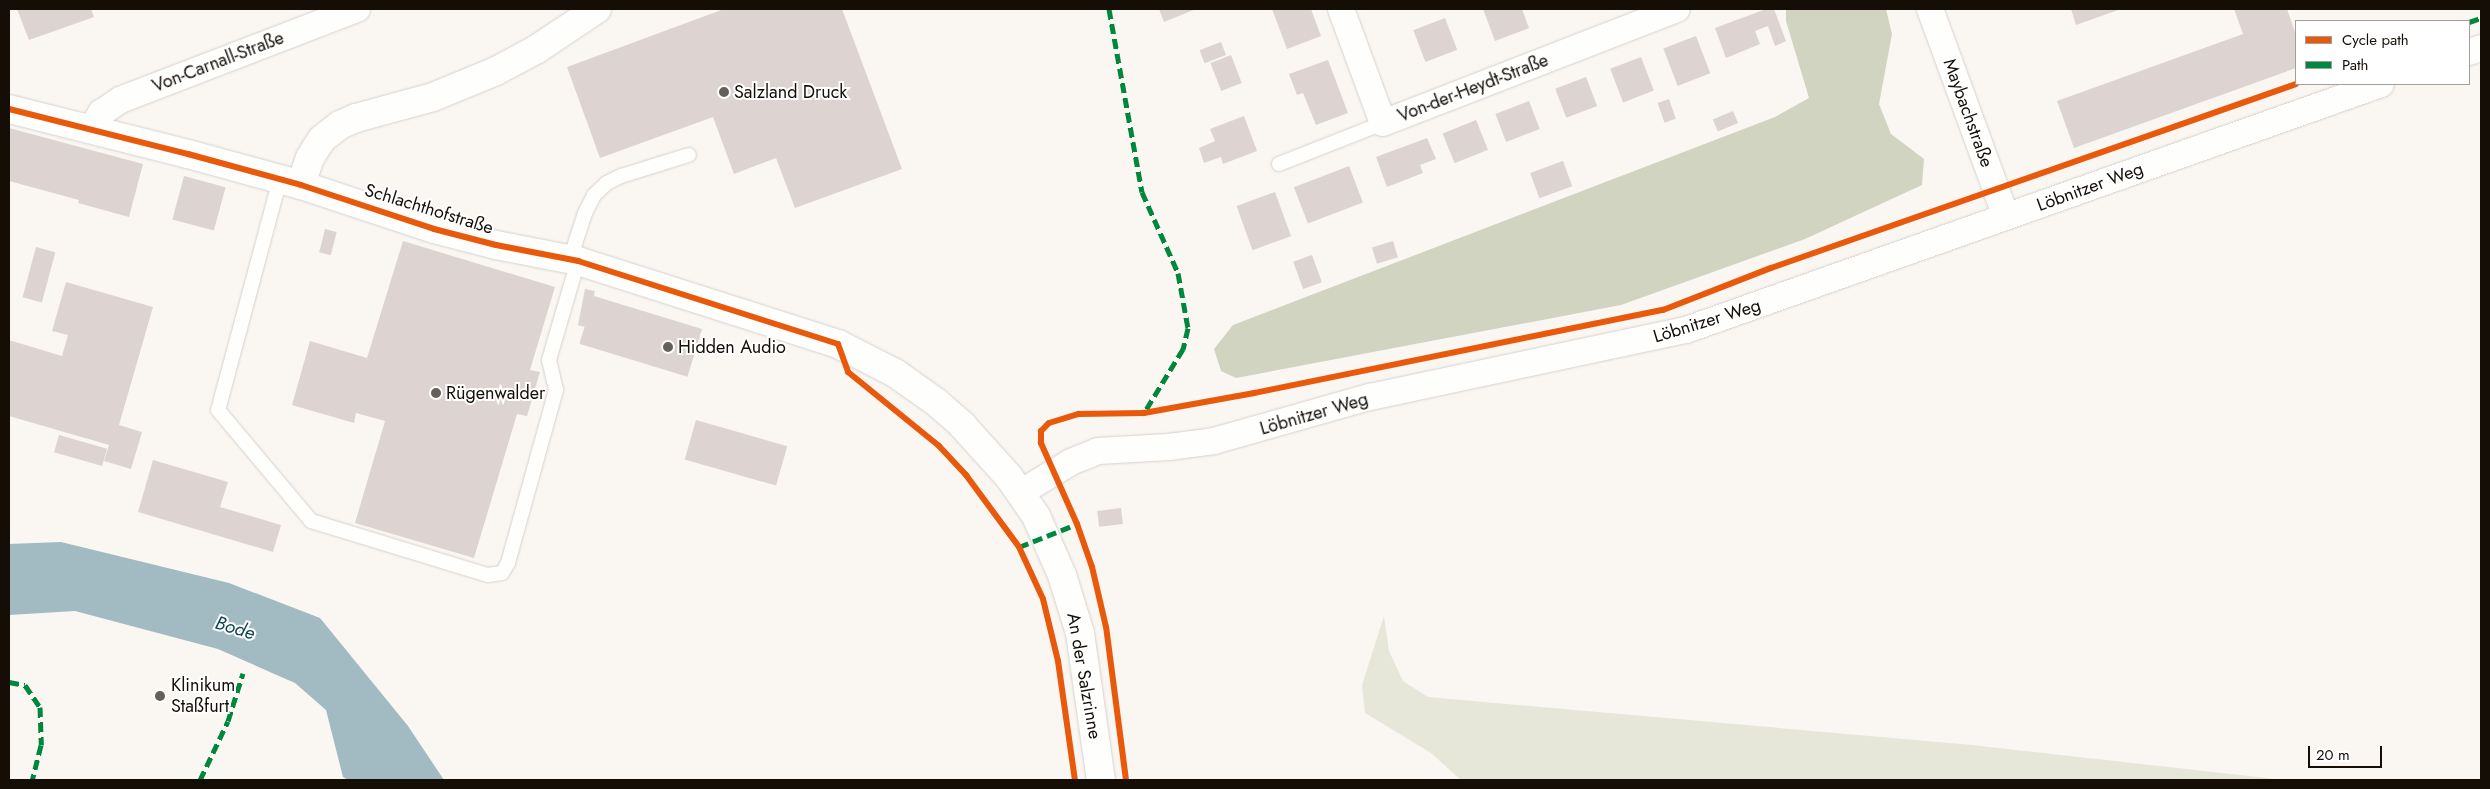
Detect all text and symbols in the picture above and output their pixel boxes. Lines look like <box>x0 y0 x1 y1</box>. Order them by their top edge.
legend <box>2295 20 2470 85</box>
street label: Von-Carnall-Straße <box>149 27 287 97</box>
text: Cycle path <box>2342 29 2409 51</box>
street label: Von-der-Heydt-Straße <box>1395 49 1551 127</box>
text: Path <box>2342 54 2368 76</box>
street label: Maybachstraße <box>1938 56 1998 170</box>
place label: Salzland Druck <box>734 81 847 103</box>
marker: Salzland Druck <box>718 86 730 98</box>
street label: Löbnitzer Weg <box>2034 158 2146 216</box>
street label: Schlachthofstraße <box>362 179 496 239</box>
street label: Löbnitzer Weg <box>1651 294 1763 348</box>
place label: Hidden Audio <box>678 336 786 358</box>
marker: Hidden Audio <box>662 341 674 353</box>
place label: Rügenwalder <box>446 382 545 404</box>
marker: Rügenwalder <box>430 387 442 399</box>
street label: Löbnitzer Weg <box>1257 388 1371 440</box>
water label: Bode <box>212 611 258 645</box>
street label: An der Salzrinne <box>1062 611 1106 741</box>
place label: Klinikum Staßfurt <box>171 675 235 718</box>
marker: Klinikum Staßfurt <box>153 689 167 703</box>
scale bar <box>2310 736 2384 768</box>
text: 20 m <box>2316 744 2350 766</box>

